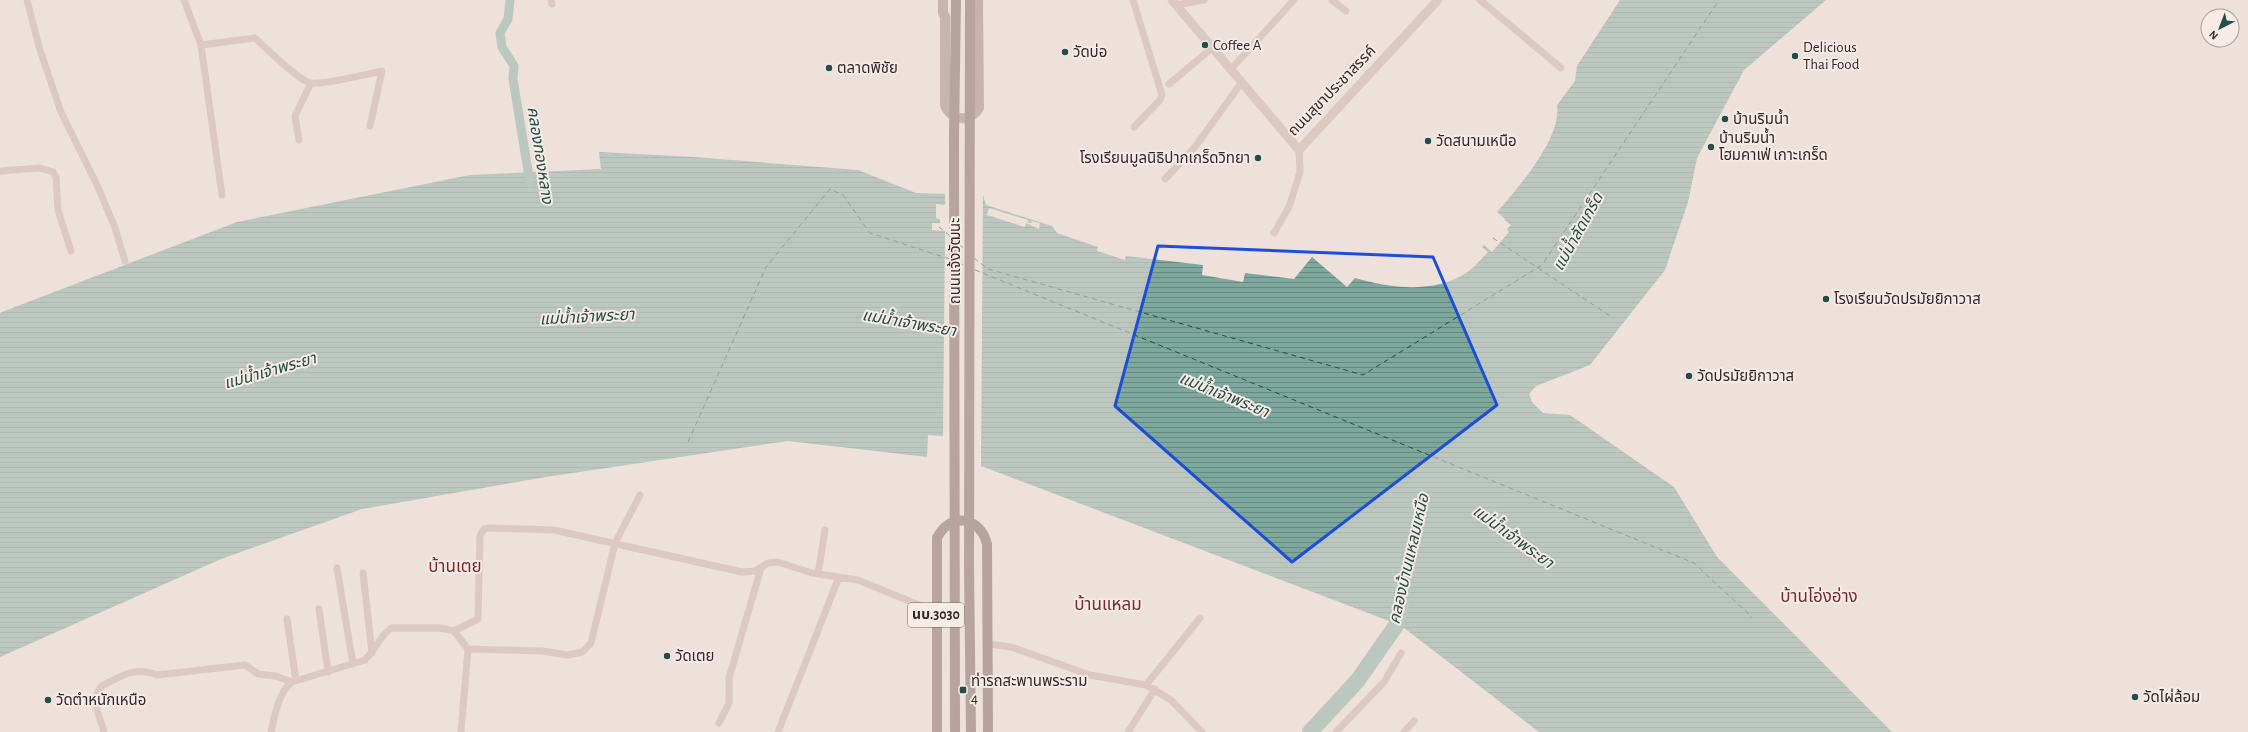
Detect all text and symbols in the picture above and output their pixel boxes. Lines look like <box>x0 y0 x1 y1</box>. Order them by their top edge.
north arrow <box>2200 8 2240 48</box>
text: N <box>2207 28 2220 42</box>
place label: Coffee A <box>1213 38 1262 53</box>
marker: Coffee A <box>1200 40 1210 50</box>
place label: Delicious Thai Food <box>1803 40 1860 72</box>
place label: วัดบ่อ <box>1073 43 1107 60</box>
street label: ถนนสุขาประชาสรรค์ <box>1285 43 1379 140</box>
marker: วัดบ่อ <box>1060 47 1070 57</box>
marker: Delicious Thai Food <box>1790 51 1800 61</box>
place label: ตลาดพิชัย <box>837 60 898 76</box>
marker: ตลาดพิชัย <box>824 63 834 73</box>
water label: คลองทองหลาง <box>524 105 556 206</box>
place label: บ้านริมน้ำ <box>1733 108 1789 127</box>
marker: บ้านริมน้ำ <box>1720 114 1730 124</box>
place label: บ้านริมน้ำ โฮมคาเฟ่ เกาะเกร็ด <box>1719 127 1828 163</box>
place label: วัดสนามเหนือ <box>1436 133 1517 149</box>
marker: วัดสนามเหนือ <box>1423 136 1433 146</box>
marker: บ้านริมน้ำ โฮมคาเฟ่ เกาะเกร็ด <box>1706 142 1716 152</box>
place label: โรงเรียนมูลนิธิปากเกร็ดวิทยา <box>1080 149 1250 167</box>
marker: โรงเรียนมูลนิธิปากเกร็ดวิทยา <box>1253 153 1263 163</box>
water label: แม่น้ำลัดเกร็ด <box>1547 187 1606 274</box>
street label: ถนนแจ้งวัฒนะ <box>947 218 963 304</box>
place label: โรงเรียนวัดปรมัยยิกาวาส <box>1834 291 1981 307</box>
marker: โรงเรียนวัดปรมัยยิกาวาส <box>1821 294 1831 304</box>
water label: แม่น้ำเจ้าพระยา <box>539 302 636 327</box>
water label: แม่น้ำเจ้าพระยา <box>861 303 959 339</box>
water label: แม่น้ำเจ้าพระยา <box>221 346 319 392</box>
water label: แม่น้ำเจ้าพระยา <box>1177 366 1274 421</box>
place label: วัดปรมัยยิกาวาส <box>1697 368 1795 384</box>
marker: วัดปรมัยยิกาวาส <box>1684 371 1694 381</box>
water label: คลองบ้านแหลมเหนือ <box>1385 491 1432 626</box>
water label: แม่น้ำเจ้าพระยา <box>1470 499 1560 572</box>
district label: บ้านเตย <box>428 556 482 575</box>
district label: บ้านโอ่งอ่าง <box>1780 586 1858 605</box>
district label: บ้านแหลม <box>1074 594 1142 613</box>
road number: นบ.3030 <box>908 603 964 627</box>
place label: วัดเตย <box>675 648 714 664</box>
marker: วัดเตย <box>662 651 672 661</box>
place label: ท่ารถสะพานพระราม 4 <box>971 672 1087 706</box>
marker: ท่ารถสะพานพระราม 4 <box>958 685 968 695</box>
place label: วัดไผ่ล้อม <box>2143 688 2200 705</box>
place label: วัดตำหนักเหนือ <box>56 692 146 708</box>
marker: วัดไผ่ล้อม <box>2130 692 2140 702</box>
marker: วัดตำหนักเหนือ <box>43 695 53 705</box>

